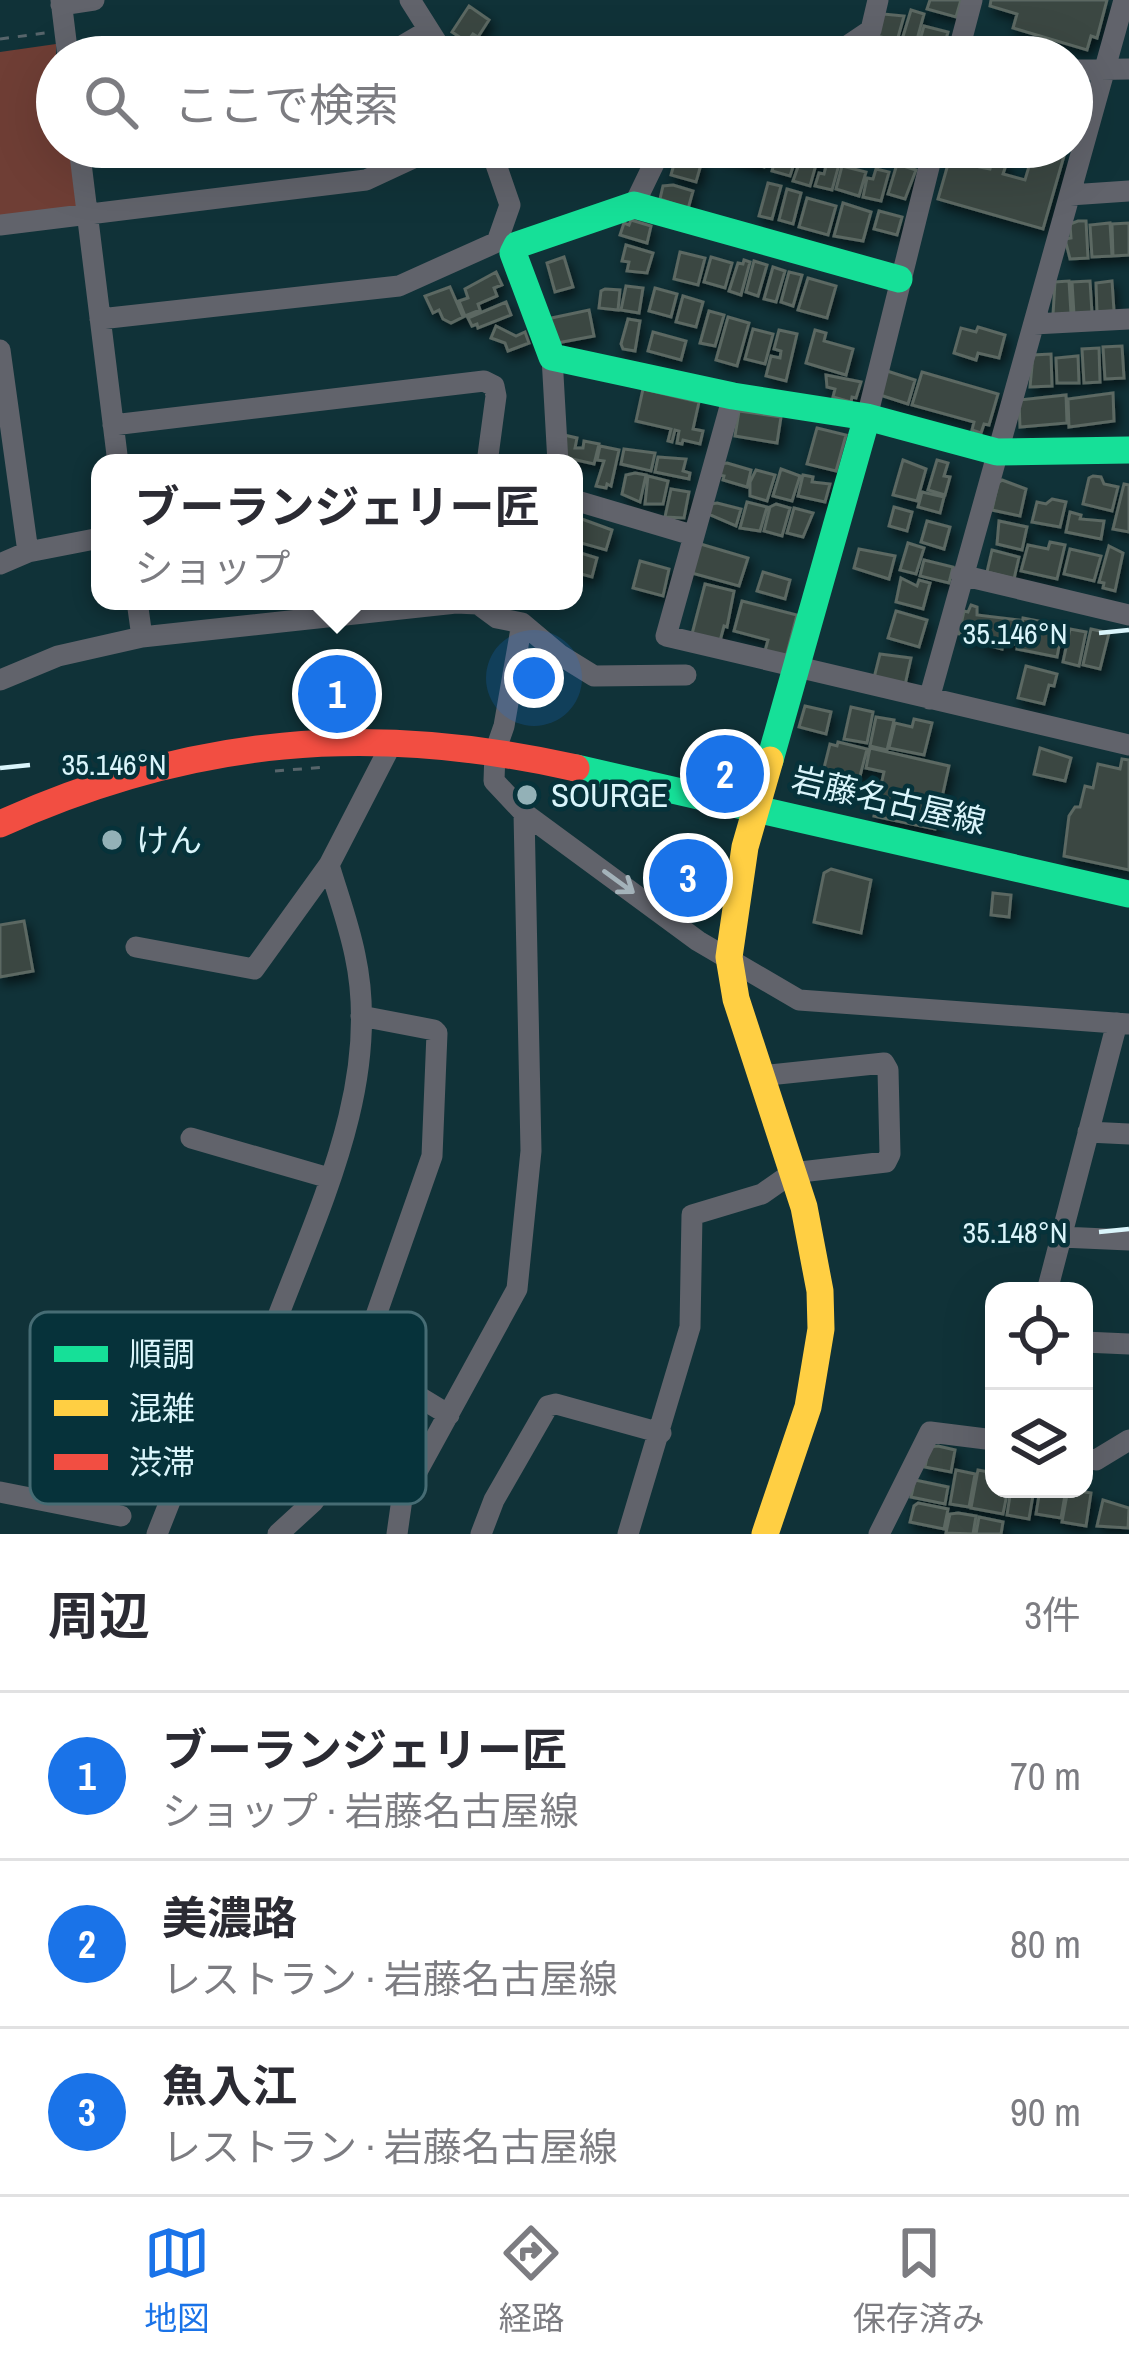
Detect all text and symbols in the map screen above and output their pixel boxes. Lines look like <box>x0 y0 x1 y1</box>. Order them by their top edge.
search box <box>36 36 1093 168</box>
icon: search <box>78 69 144 135</box>
text: ここで検索 <box>174 74 399 135</box>
popup <box>91 454 583 610</box>
text: ブーランジェリー匠 <box>134 476 540 537</box>
text: ショップ <box>134 542 291 594</box>
text: 35.146°N <box>963 613 1068 653</box>
your location <box>504 648 564 708</box>
pin: 1 <box>298 649 376 739</box>
pin: 2 <box>686 729 764 819</box>
text: 35.146°N <box>62 744 167 784</box>
street label: 岩藤名古屋線 <box>788 756 990 844</box>
place label: SOURGE <box>551 773 668 817</box>
marker: SOURGE <box>514 782 540 808</box>
place label: けん <box>136 818 202 862</box>
marker: けん <box>99 827 125 853</box>
pin: 3 <box>649 833 727 923</box>
one-way arrow <box>602 869 635 895</box>
text: 35.148°N <box>963 1212 1068 1252</box>
map controls <box>985 1282 1093 1498</box>
button: locate <box>985 1282 1093 1390</box>
legend <box>30 1312 426 1504</box>
text: 順調 <box>129 1332 195 1376</box>
text: 混雑 <box>129 1386 195 1430</box>
button: layers <box>985 1390 1093 1498</box>
text: 渋滞 <box>129 1440 195 1484</box>
text: 周辺 <box>48 1581 150 1650</box>
text: 3件 <box>1024 1589 1081 1641</box>
text: ブーランジェリー匠 <box>162 1719 567 1780</box>
text: 1 <box>78 1750 96 1802</box>
text: 70 m <box>1010 1750 1081 1802</box>
text: ショップ · 岩藤名古屋線 <box>162 1785 579 1837</box>
text: 美濃路 <box>162 1887 297 1948</box>
text: 2 <box>78 1918 96 1970</box>
text: 80 m <box>1010 1918 1081 1970</box>
text: レストラン · 岩藤名古屋線 <box>162 1953 618 2005</box>
text: 魚入江 <box>162 2055 297 2116</box>
text: 3 <box>78 2086 96 2138</box>
text: 90 m <box>1010 2086 1081 2138</box>
text: レストラン · 岩藤名古屋線 <box>162 2121 618 2173</box>
tab: 地図 <box>144 2220 210 2340</box>
tab: 経路 <box>498 2220 564 2340</box>
tab: 保存済み <box>853 2220 985 2340</box>

